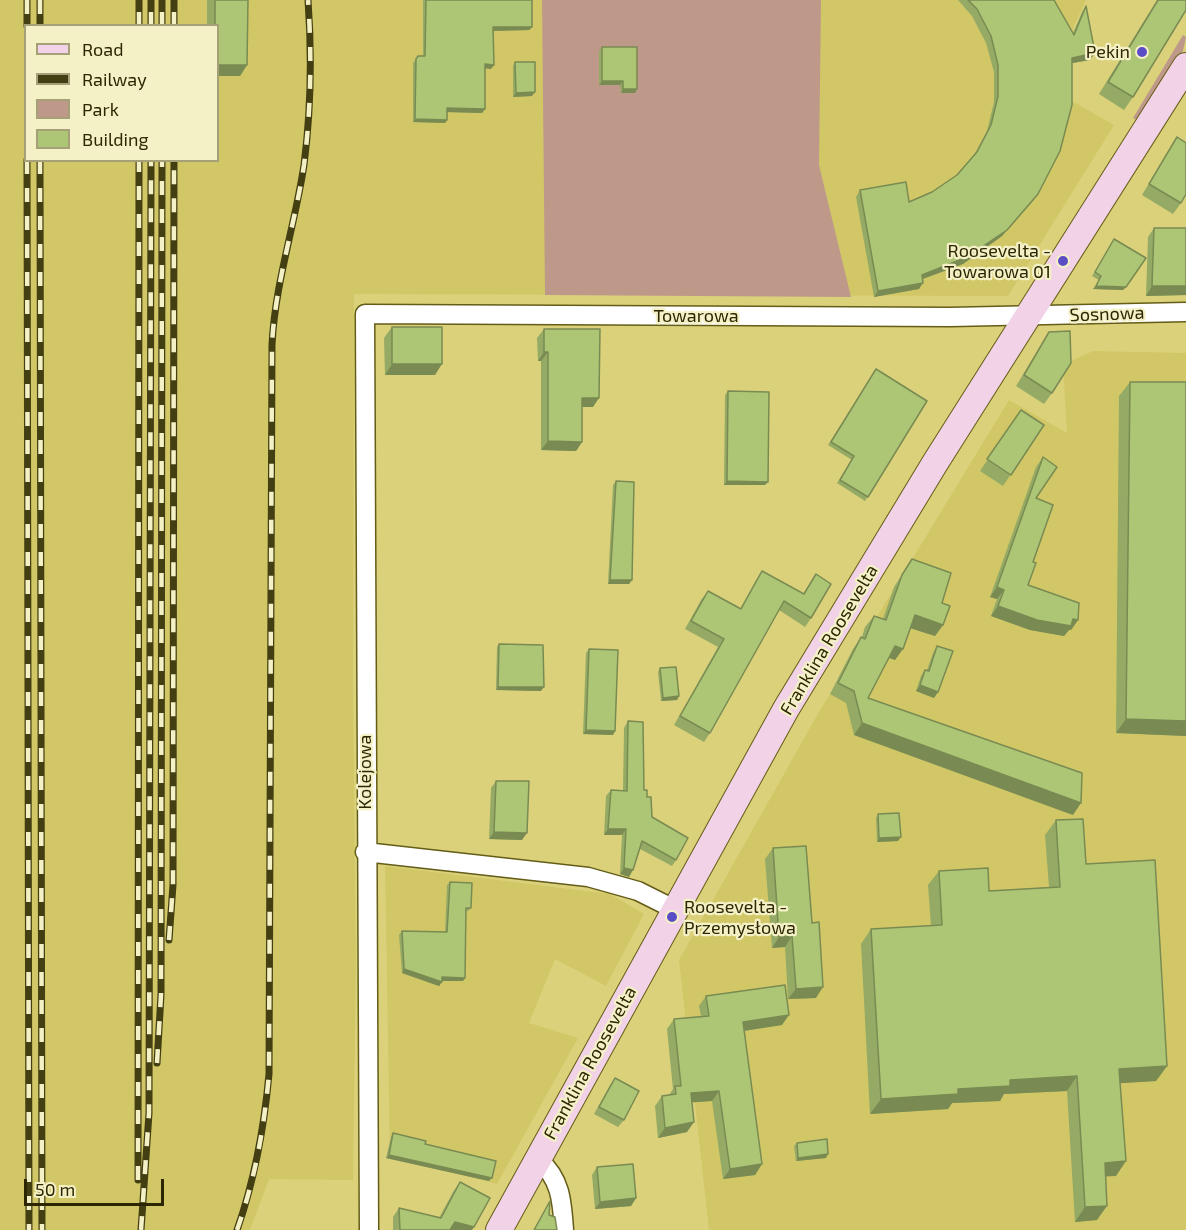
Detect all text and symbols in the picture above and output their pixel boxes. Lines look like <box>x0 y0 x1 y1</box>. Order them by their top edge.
legend <box>24 24 219 162</box>
text: Road <box>82 38 123 60</box>
place label: Pekin <box>1086 41 1130 63</box>
marker: Pekin <box>1135 45 1149 59</box>
text: Railway <box>82 68 147 90</box>
text: Park <box>82 98 119 120</box>
text: Building <box>82 128 149 150</box>
place label: Roosevelta - Towarowa 01 <box>944 240 1051 282</box>
marker: Roosevelta - Towarowa 01 <box>1056 254 1070 268</box>
street label: Sosnowa <box>1069 302 1145 326</box>
street label: Towarowa <box>653 305 739 327</box>
street label: Franklina Roosevelta <box>776 561 882 719</box>
street label: Kolejowa <box>354 735 376 809</box>
place label: Roosevelta - Przemysłowa <box>684 896 796 938</box>
marker: Roosevelta - Przemysłowa <box>665 910 679 924</box>
street label: Franklina Roosevelta <box>539 983 641 1143</box>
scale bar <box>27 1167 166 1205</box>
text: 50 m <box>35 1178 75 1200</box>

